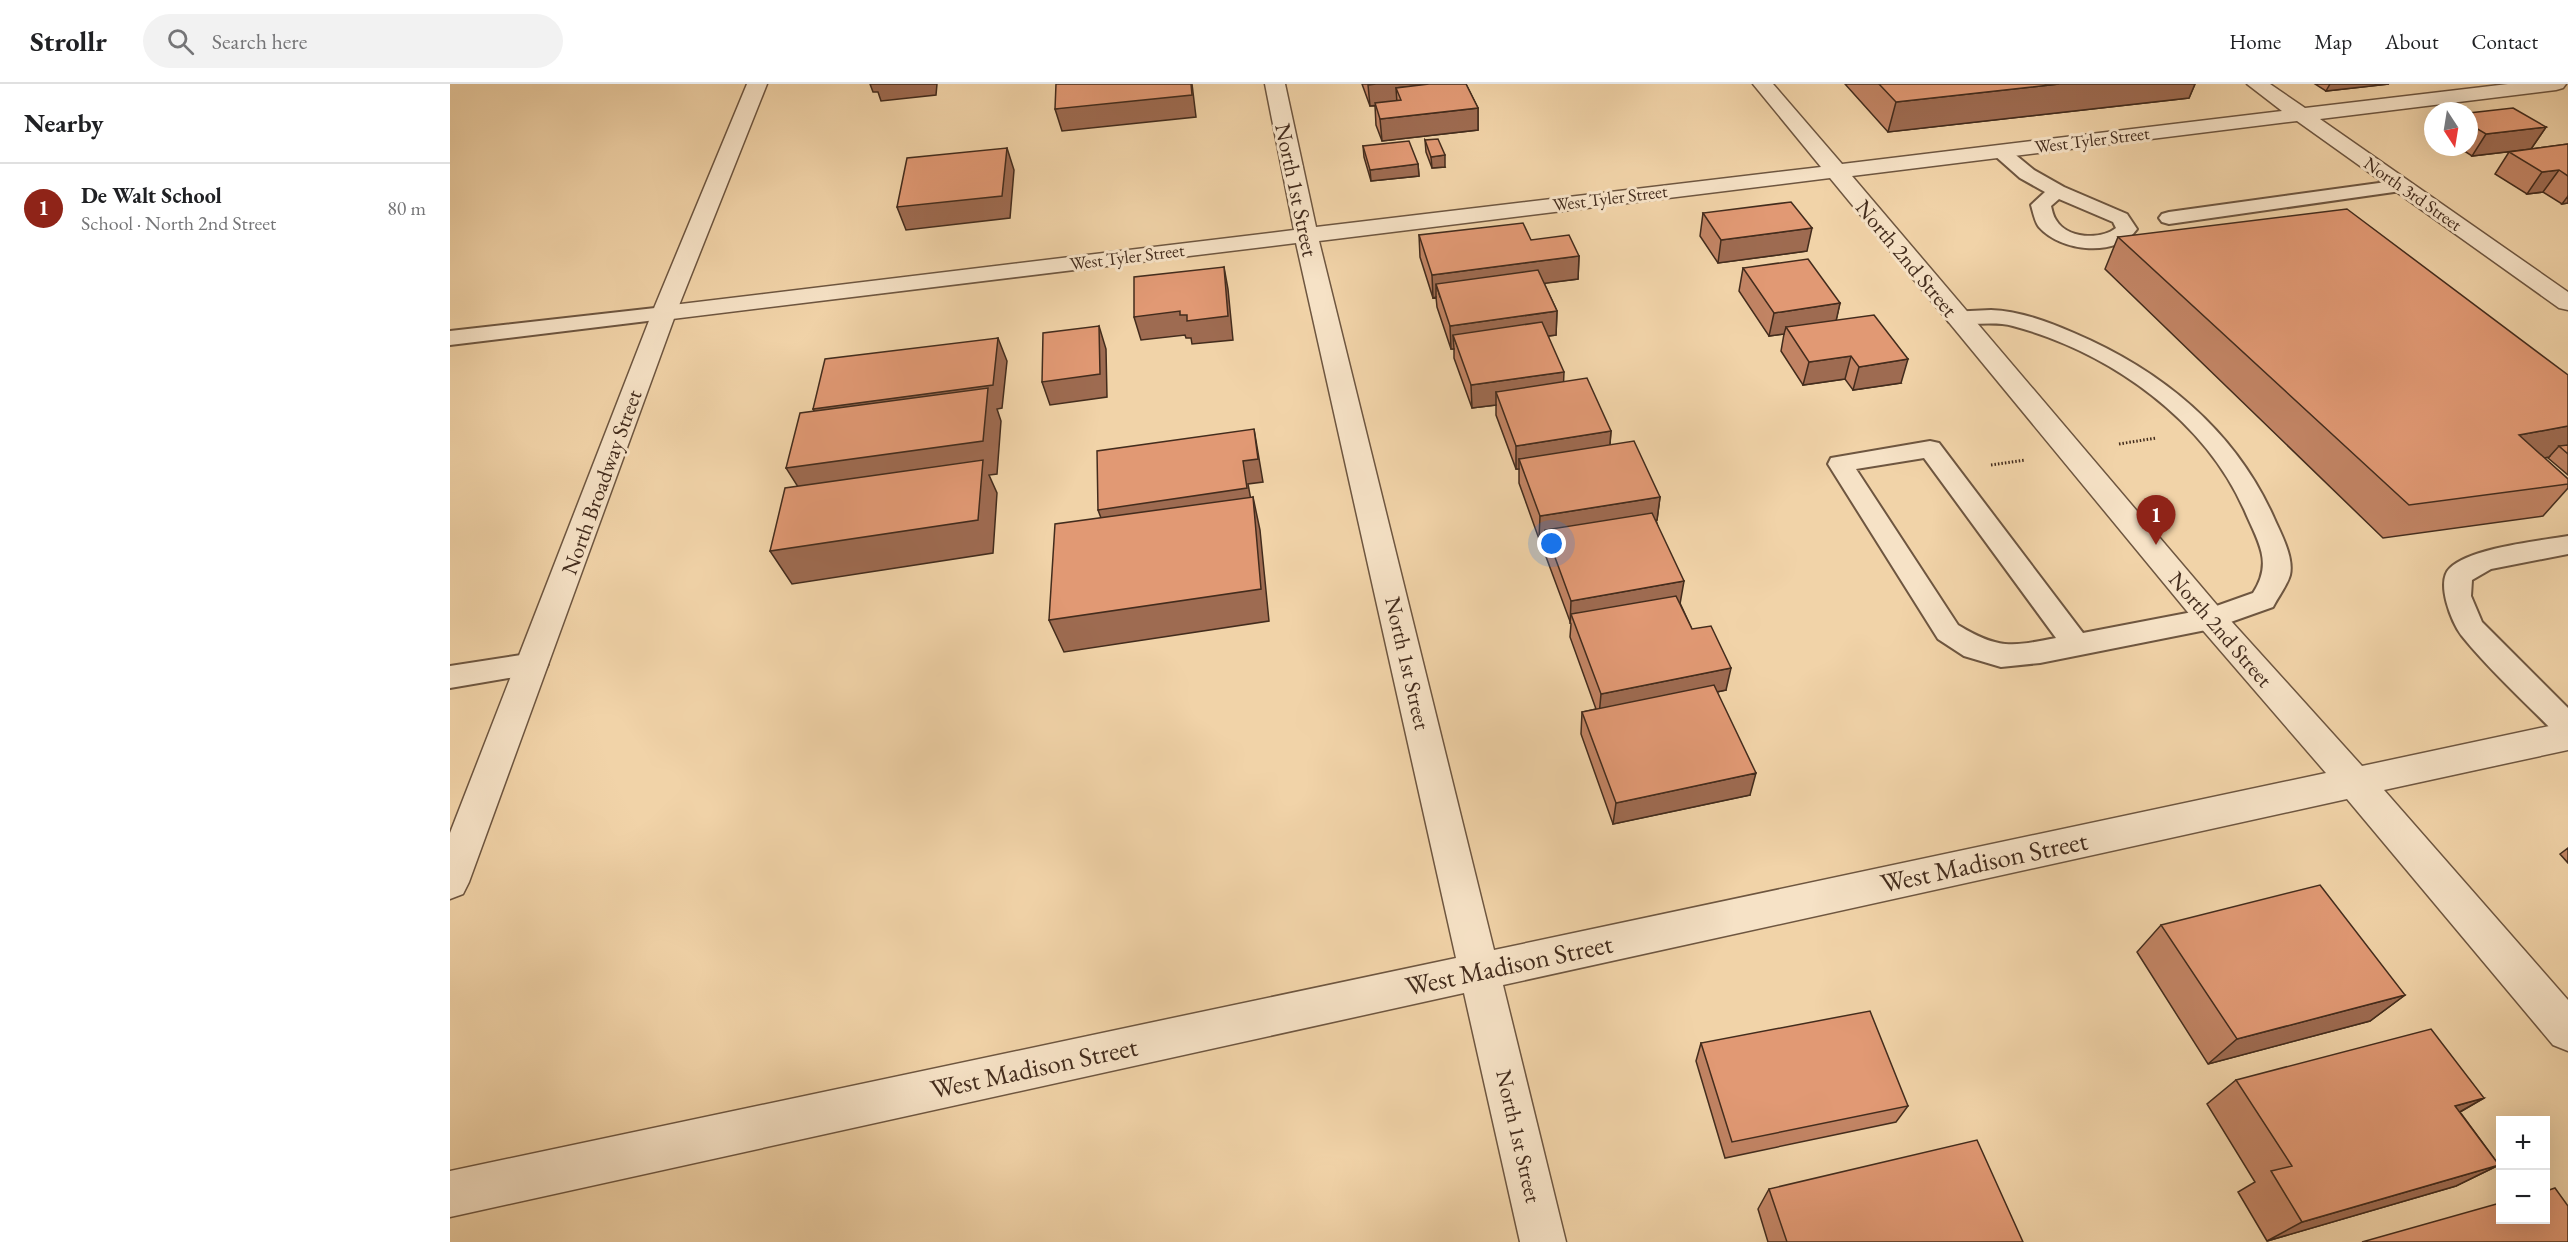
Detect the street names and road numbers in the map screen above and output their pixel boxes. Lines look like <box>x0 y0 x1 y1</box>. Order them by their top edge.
street label: North 1st Street <box>1268 121 1325 260</box>
street label: West Tyler Street <box>2033 121 2151 158</box>
street label: North 3rd Street <box>2360 151 2467 236</box>
street label: West Tyler Street <box>1551 179 1669 216</box>
street label: North 2nd Street <box>1849 194 1964 323</box>
street label: West Tyler Street <box>1068 238 1186 275</box>
street label: North Broadway Street <box>555 386 648 579</box>
street label: North 2nd Street <box>2162 565 2279 693</box>
street label: North 1st Street <box>1378 594 1437 733</box>
street label: West Madison Street <box>1877 822 2091 901</box>
street label: West Madison Street <box>1402 925 1616 1004</box>
street label: West Madison Street <box>927 1028 1141 1107</box>
street label: North 1st Street <box>1489 1067 1548 1206</box>

